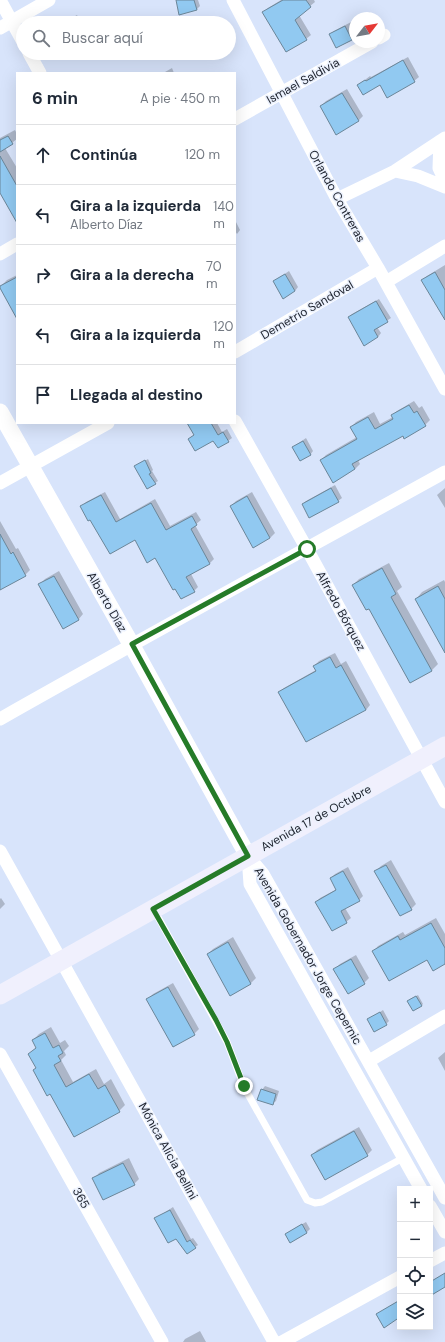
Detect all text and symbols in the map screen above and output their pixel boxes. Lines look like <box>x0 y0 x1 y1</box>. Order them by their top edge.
north arrow <box>349 12 385 48</box>
search box <box>16 16 236 60</box>
icon: search <box>30 27 52 49</box>
text: Buscar aquí <box>62 28 143 48</box>
street label: Ismael Saldivia <box>264 54 342 108</box>
text: 6 min <box>32 87 78 109</box>
text: A pie · 450 m <box>140 90 220 107</box>
icon: ahead <box>32 144 54 166</box>
text: Continúa <box>70 145 137 165</box>
text: 120 m <box>185 146 220 163</box>
street label: Orlando Contreras <box>305 147 369 245</box>
text: Gira a la izquierda <box>70 196 201 216</box>
text: 140 m <box>213 198 234 232</box>
icon: left <box>32 204 54 226</box>
text: Alberto Díaz <box>70 216 143 233</box>
text: 70 m <box>206 258 222 292</box>
icon: right <box>32 264 54 286</box>
text: Gira a la derecha <box>70 265 194 285</box>
street label: Demetrio Sandoval <box>258 277 356 343</box>
text: 120 m <box>213 318 233 352</box>
icon: left <box>32 324 54 346</box>
text: Gira a la izquierda <box>70 325 201 345</box>
icon: arrive <box>32 384 54 406</box>
text: Llegada al destino <box>70 385 203 405</box>
route start <box>298 540 316 558</box>
street label: Alfredo Bórquez <box>312 568 370 654</box>
street label: Alberto Díaz <box>83 569 131 635</box>
street label: Avenida 17 de Octubre <box>258 781 374 855</box>
street label: Avenida Gobernador Jorge Cepernic <box>250 864 366 1048</box>
route end <box>235 1077 253 1095</box>
street label: Mónica Alicia Bellini <box>135 1100 201 1202</box>
street label: 365 <box>69 1185 93 1211</box>
map controls <box>397 1186 433 1330</box>
button: + <box>397 1186 433 1222</box>
button: − <box>397 1222 433 1258</box>
button: locate <box>397 1258 433 1294</box>
button: layers <box>397 1294 433 1330</box>

